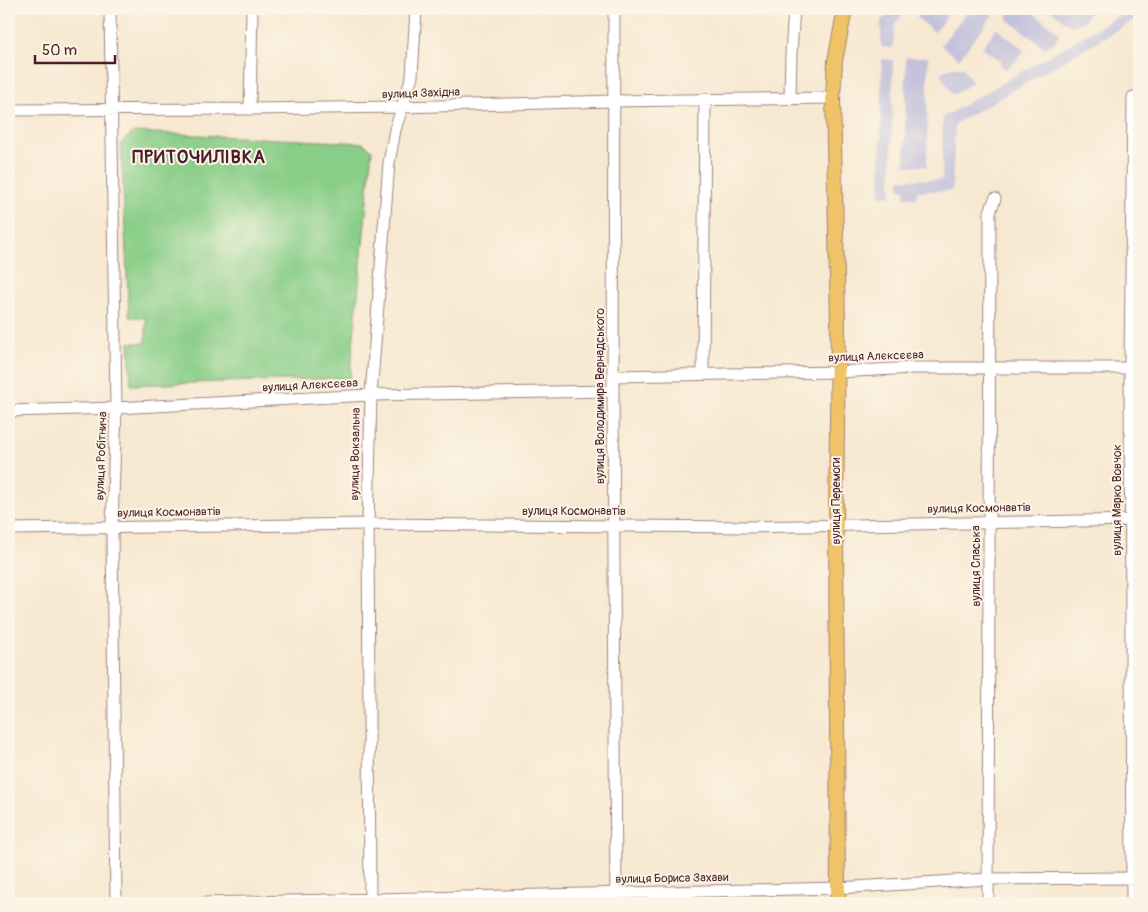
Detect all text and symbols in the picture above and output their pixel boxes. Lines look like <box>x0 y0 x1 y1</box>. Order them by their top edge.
scale bar <box>35 32 115 64</box>
text: 50 m <box>42 41 77 60</box>
street label: вулиця Західна <box>382 85 461 102</box>
district label: ПРИТОЧИЛІВКА <box>132 146 266 169</box>
street label: вулиця Володимира Вернадського <box>593 307 608 484</box>
street label: вулиця Алєксєєва <box>828 347 924 366</box>
street label: вулиця Алєксєєва <box>262 375 359 395</box>
street label: вулиця Вокзальна <box>347 407 364 500</box>
street label: вулиця Робітнича <box>92 411 111 501</box>
street label: вулиця Марко Вовчок <box>1110 444 1125 556</box>
street label: вулиця Перемоги <box>829 457 844 544</box>
street label: вулиця Космонавтів <box>927 500 1031 517</box>
street label: вулиця Космонавтів <box>117 504 221 521</box>
street label: вулиця Космонавтів <box>522 504 626 519</box>
street label: вулиця Спаська <box>969 525 984 606</box>
street label: вулиця Бориса Захави <box>615 870 729 887</box>

